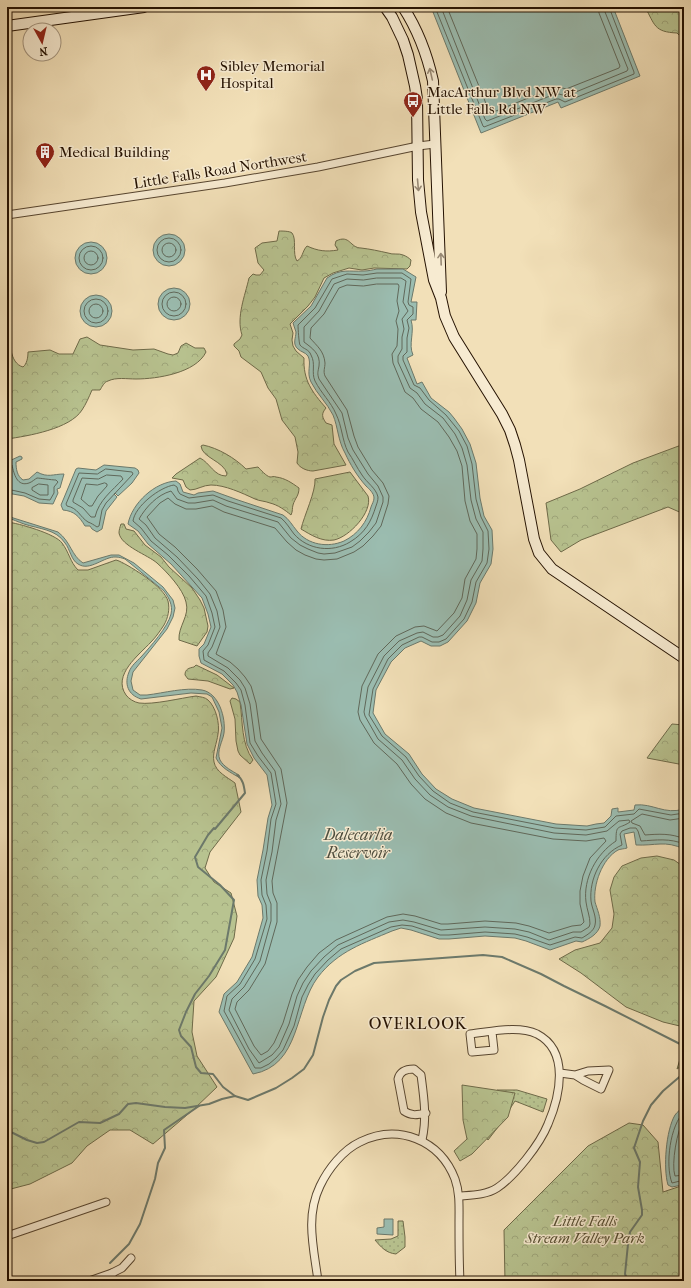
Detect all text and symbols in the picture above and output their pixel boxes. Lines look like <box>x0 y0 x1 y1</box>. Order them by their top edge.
north arrow <box>22 22 62 62</box>
text: N <box>38 44 48 59</box>
place label: Sibley Memorial Hospital <box>220 57 325 92</box>
hospital icon: Sibley Memorial Hospital <box>195 64 217 92</box>
one-way arrow <box>427 68 435 81</box>
place label: MacArthur Blvd NW at Little Falls Rd NW <box>427 83 577 118</box>
bus stop icon: MacArthur Blvd NW at Little Falls Rd NW <box>402 90 424 118</box>
building icon: Medical Building <box>34 141 56 169</box>
place label: Medical Building <box>59 143 170 161</box>
street label: Little Falls Road Northwest <box>132 147 308 193</box>
one-way arrow <box>415 178 422 191</box>
one-way arrow <box>437 253 445 266</box>
water label: Dalecarlia Reservoir <box>323 825 392 862</box>
district label: OVERLOOK <box>369 1014 468 1033</box>
park label: Little Falls Stream Valley Park <box>524 1212 645 1247</box>

